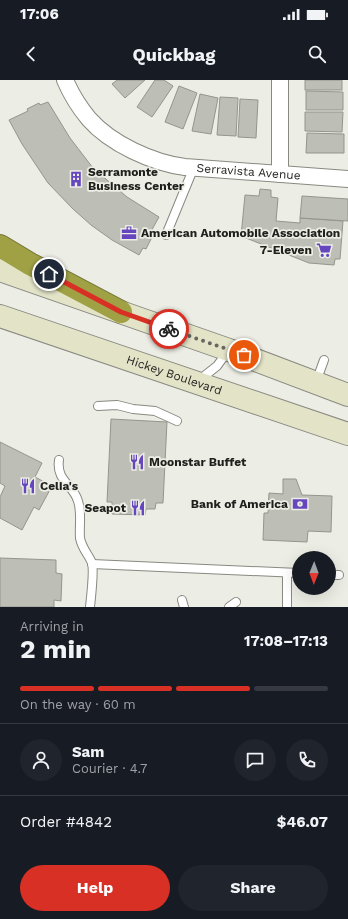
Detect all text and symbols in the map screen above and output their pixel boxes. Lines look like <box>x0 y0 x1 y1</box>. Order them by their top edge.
text: 17:06 <box>20 5 59 23</box>
icon: back <box>20 43 42 65</box>
icon: search <box>306 43 328 65</box>
text: Quickbag <box>133 44 215 65</box>
street label: Serravista Avenue <box>196 161 301 183</box>
place label: Serramonte Business Center <box>88 165 185 193</box>
building icon: Serramonte Business Center <box>67 170 85 188</box>
office icon: American Automobile Association <box>120 224 138 242</box>
place label: American Automobile Association <box>141 226 340 240</box>
supermarket icon: 7-Eleven <box>315 241 333 259</box>
place label: 7-Eleven <box>260 243 312 257</box>
pin <box>32 257 66 291</box>
icon: home <box>38 263 60 285</box>
courier <box>149 309 189 349</box>
icon: bike <box>158 318 180 340</box>
pin <box>227 338 261 372</box>
icon: bag <box>233 344 255 366</box>
street label: Hickey Boulevard <box>125 352 224 398</box>
restaurant icon: Moonstar Buffet <box>128 453 146 471</box>
place label: Moonstar Buffet <box>149 455 247 469</box>
restaurant icon: Celia's <box>19 477 37 495</box>
place label: Celia's <box>40 479 79 493</box>
bank icon: Bank of America <box>291 495 309 513</box>
place label: Bank of America <box>191 497 288 511</box>
restaurant icon: Seapot <box>129 499 147 517</box>
place label: Seapot <box>84 501 127 515</box>
north arrow <box>292 551 336 595</box>
map controls <box>292 551 336 595</box>
text: Arriving in <box>20 619 84 634</box>
text: 17:08–17:13 <box>244 632 328 650</box>
text: 2 min <box>20 634 91 664</box>
text: On the way · 60 m <box>20 697 136 712</box>
button: person <box>20 739 62 781</box>
button: chat <box>234 739 276 781</box>
button: phone <box>286 739 328 781</box>
text: Sam <box>72 743 104 761</box>
text: Courier · 4.7 <box>72 761 147 776</box>
text: Order #4842 <box>20 813 112 831</box>
text: $46.07 <box>277 813 328 831</box>
button: Help <box>20 865 170 911</box>
button: Share <box>178 865 328 911</box>

